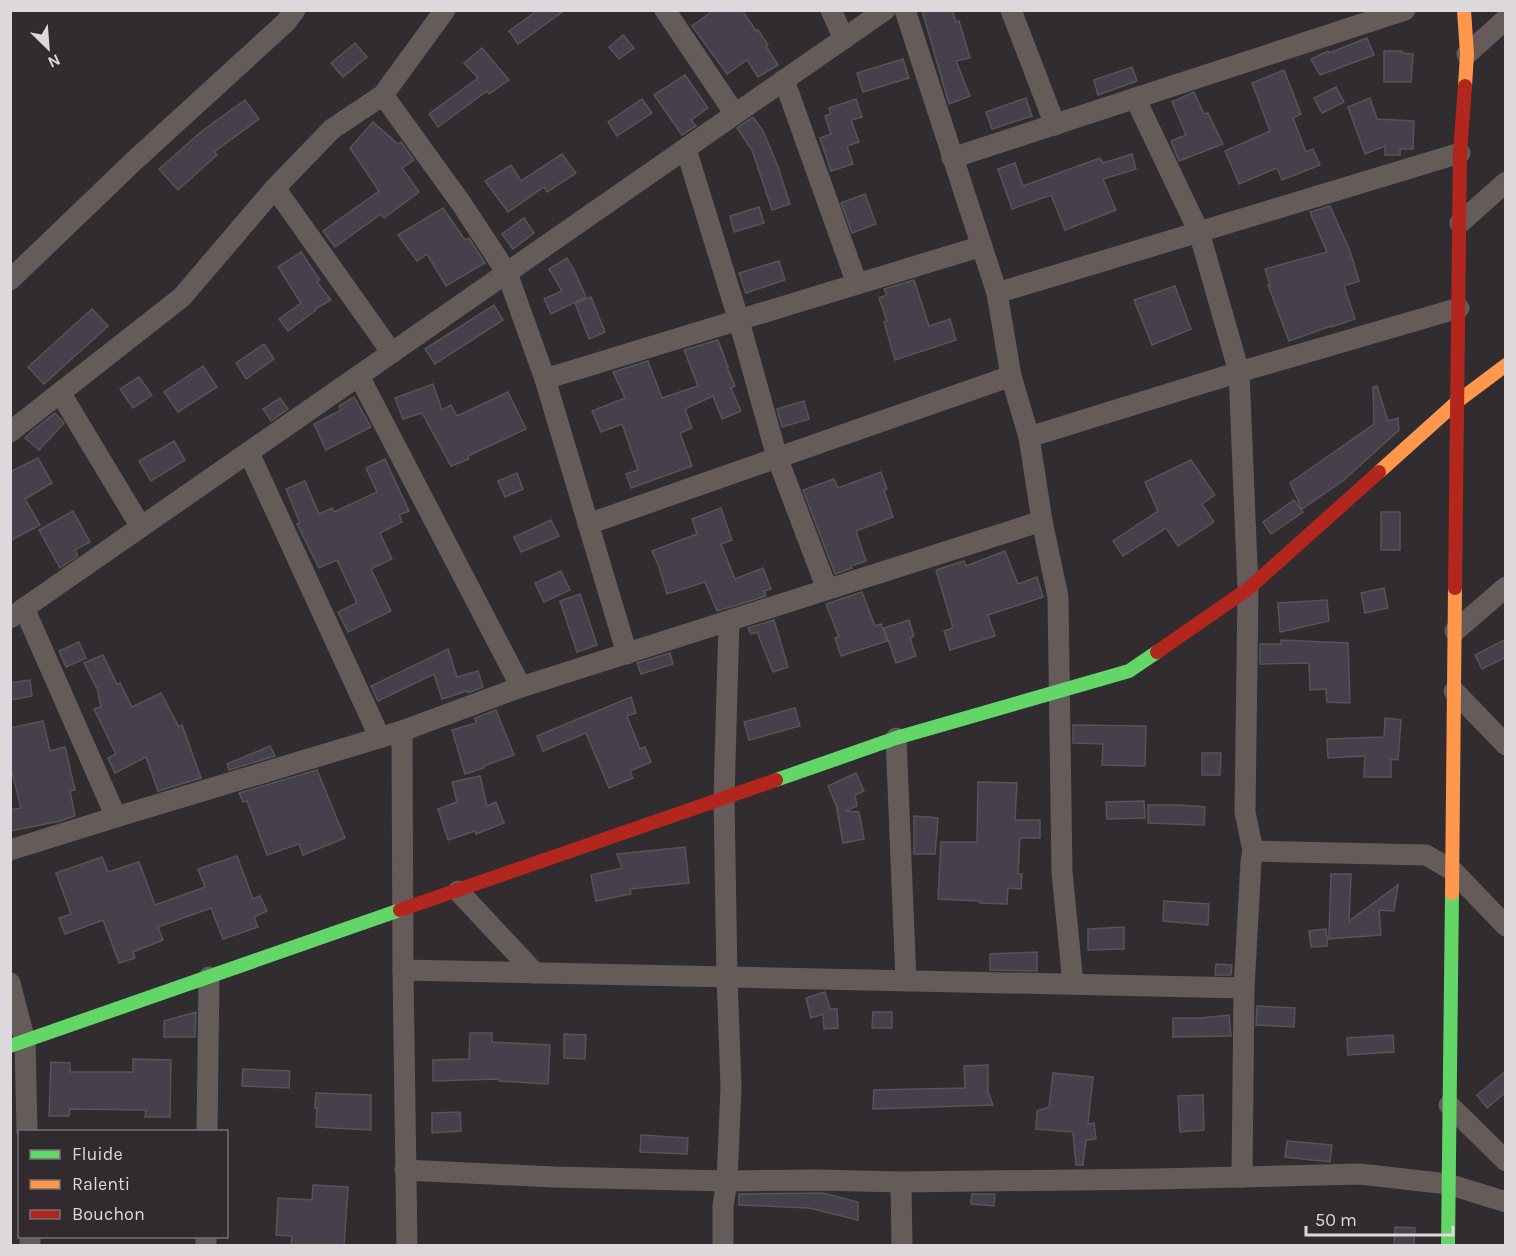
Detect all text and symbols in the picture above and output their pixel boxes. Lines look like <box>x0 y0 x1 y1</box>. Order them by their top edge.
north arrow <box>18 18 78 78</box>
text: N <box>45 50 63 72</box>
legend <box>18 1130 228 1238</box>
text: Fluide <box>72 1143 123 1165</box>
text: Ralenti <box>72 1173 130 1195</box>
scale bar <box>1306 1199 1453 1237</box>
text: Bouchon <box>72 1203 145 1225</box>
text: 50 m <box>1315 1209 1357 1231</box>

